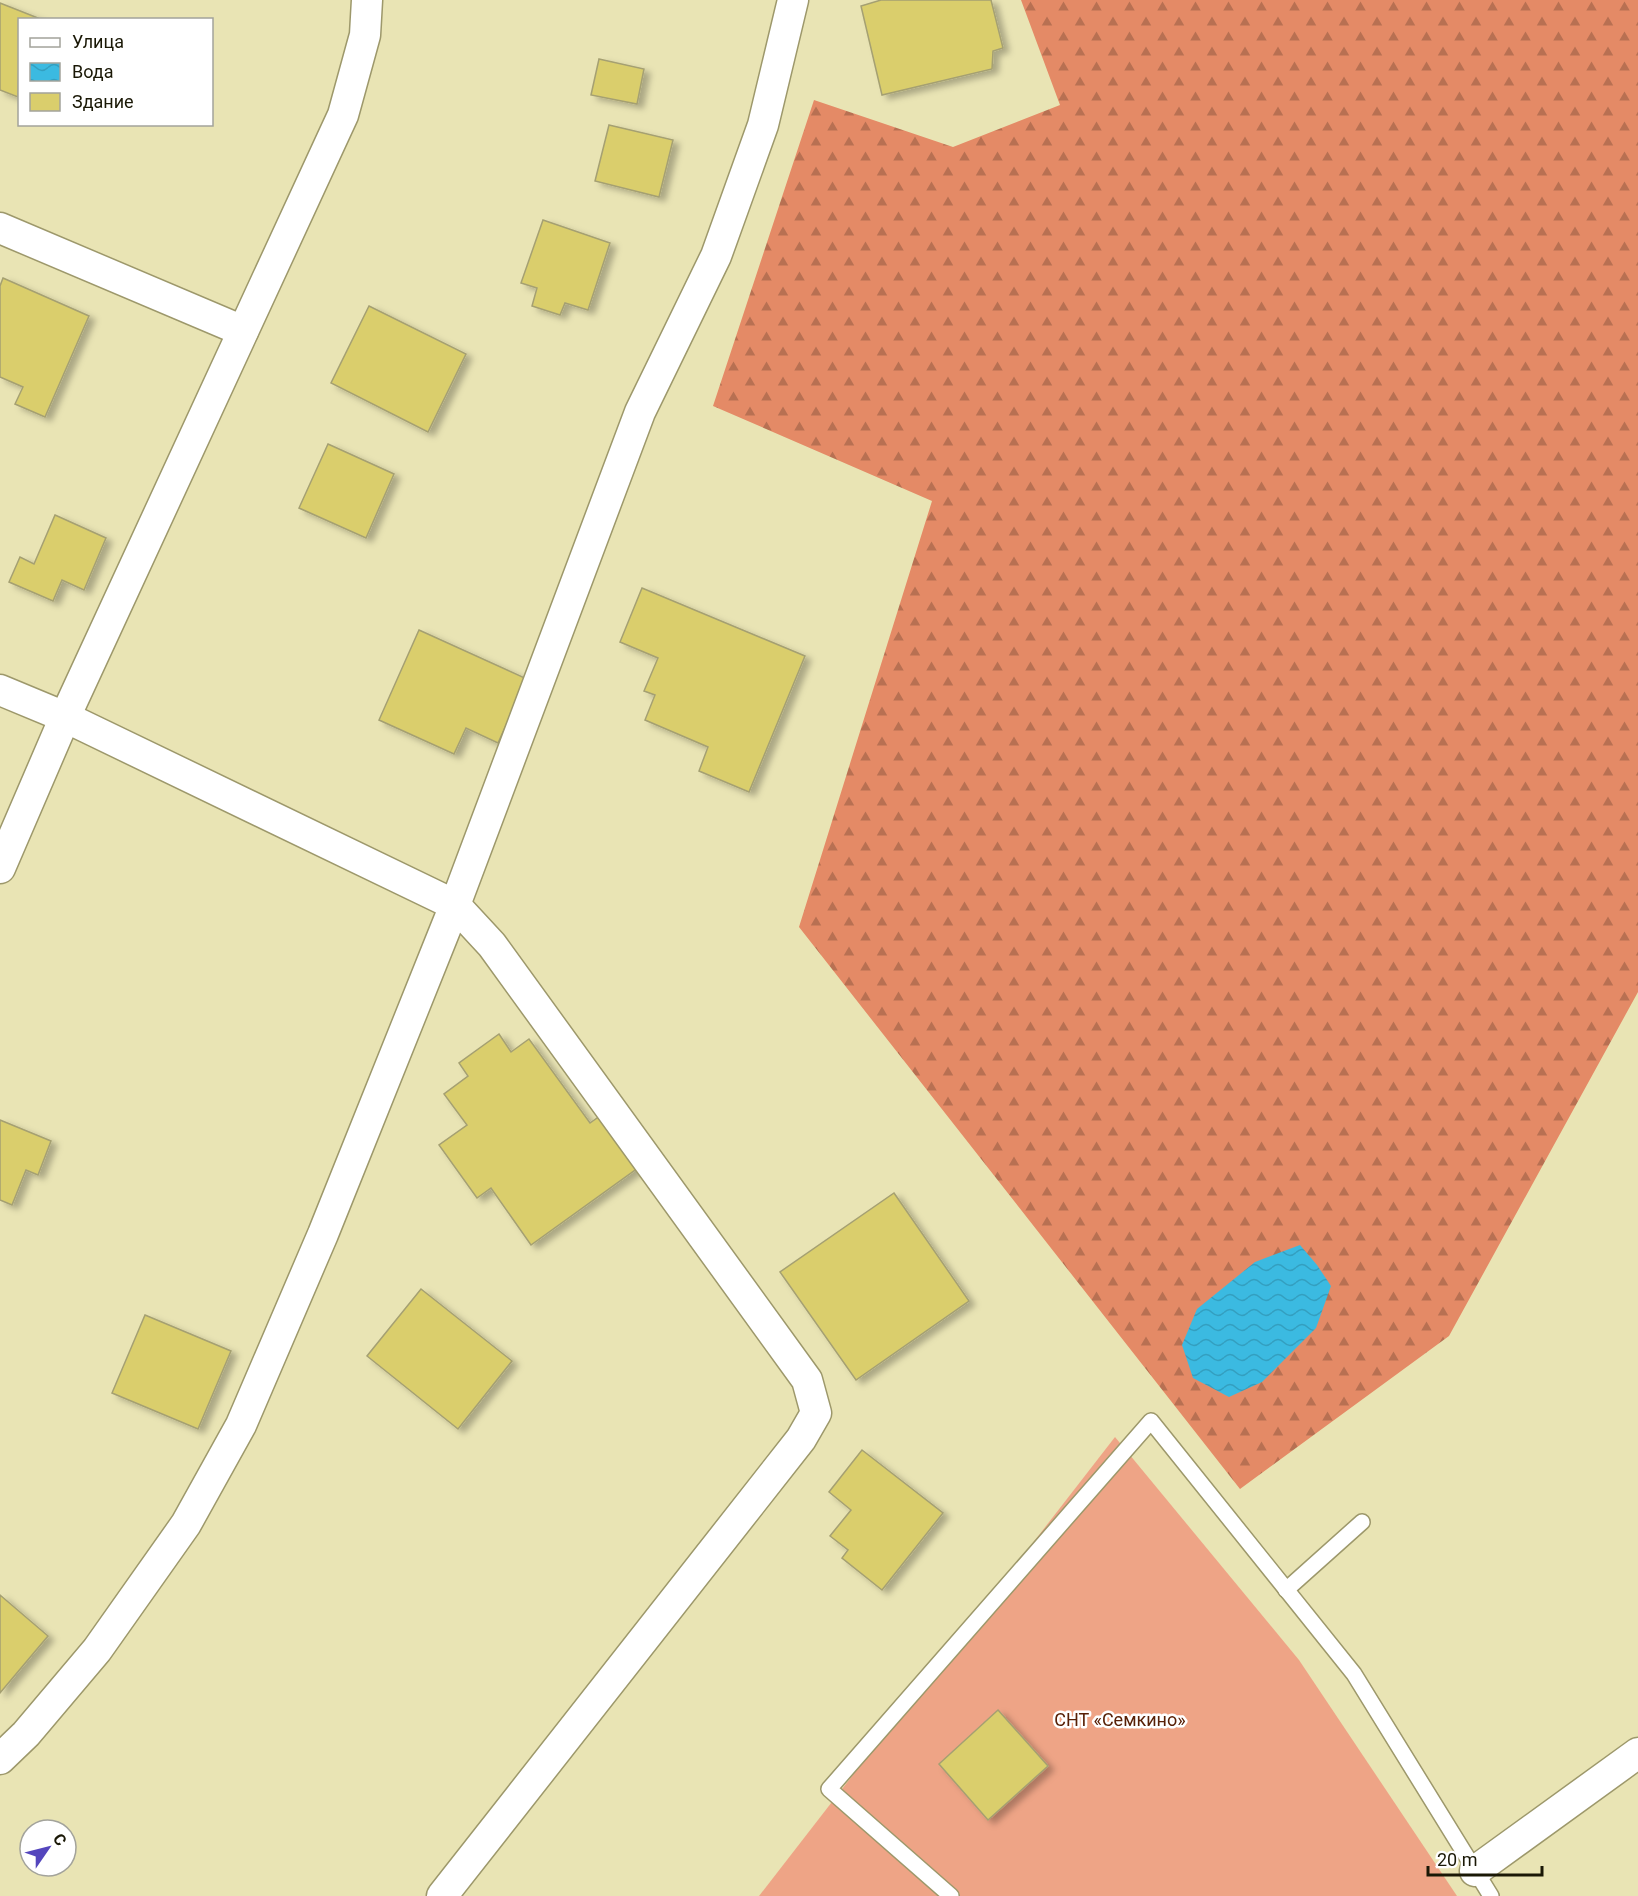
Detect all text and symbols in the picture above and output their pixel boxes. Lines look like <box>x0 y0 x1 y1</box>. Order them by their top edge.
legend <box>18 18 213 126</box>
text: Улица <box>72 31 124 52</box>
text: Вода <box>72 61 114 82</box>
text: Здание <box>72 91 134 112</box>
park label: СНТ «Семкино» <box>1054 1709 1186 1730</box>
north arrow <box>18 1818 78 1878</box>
text: С <box>49 1830 71 1849</box>
scale bar <box>1428 1839 1542 1877</box>
text: 20 m <box>1437 1849 1477 1870</box>

